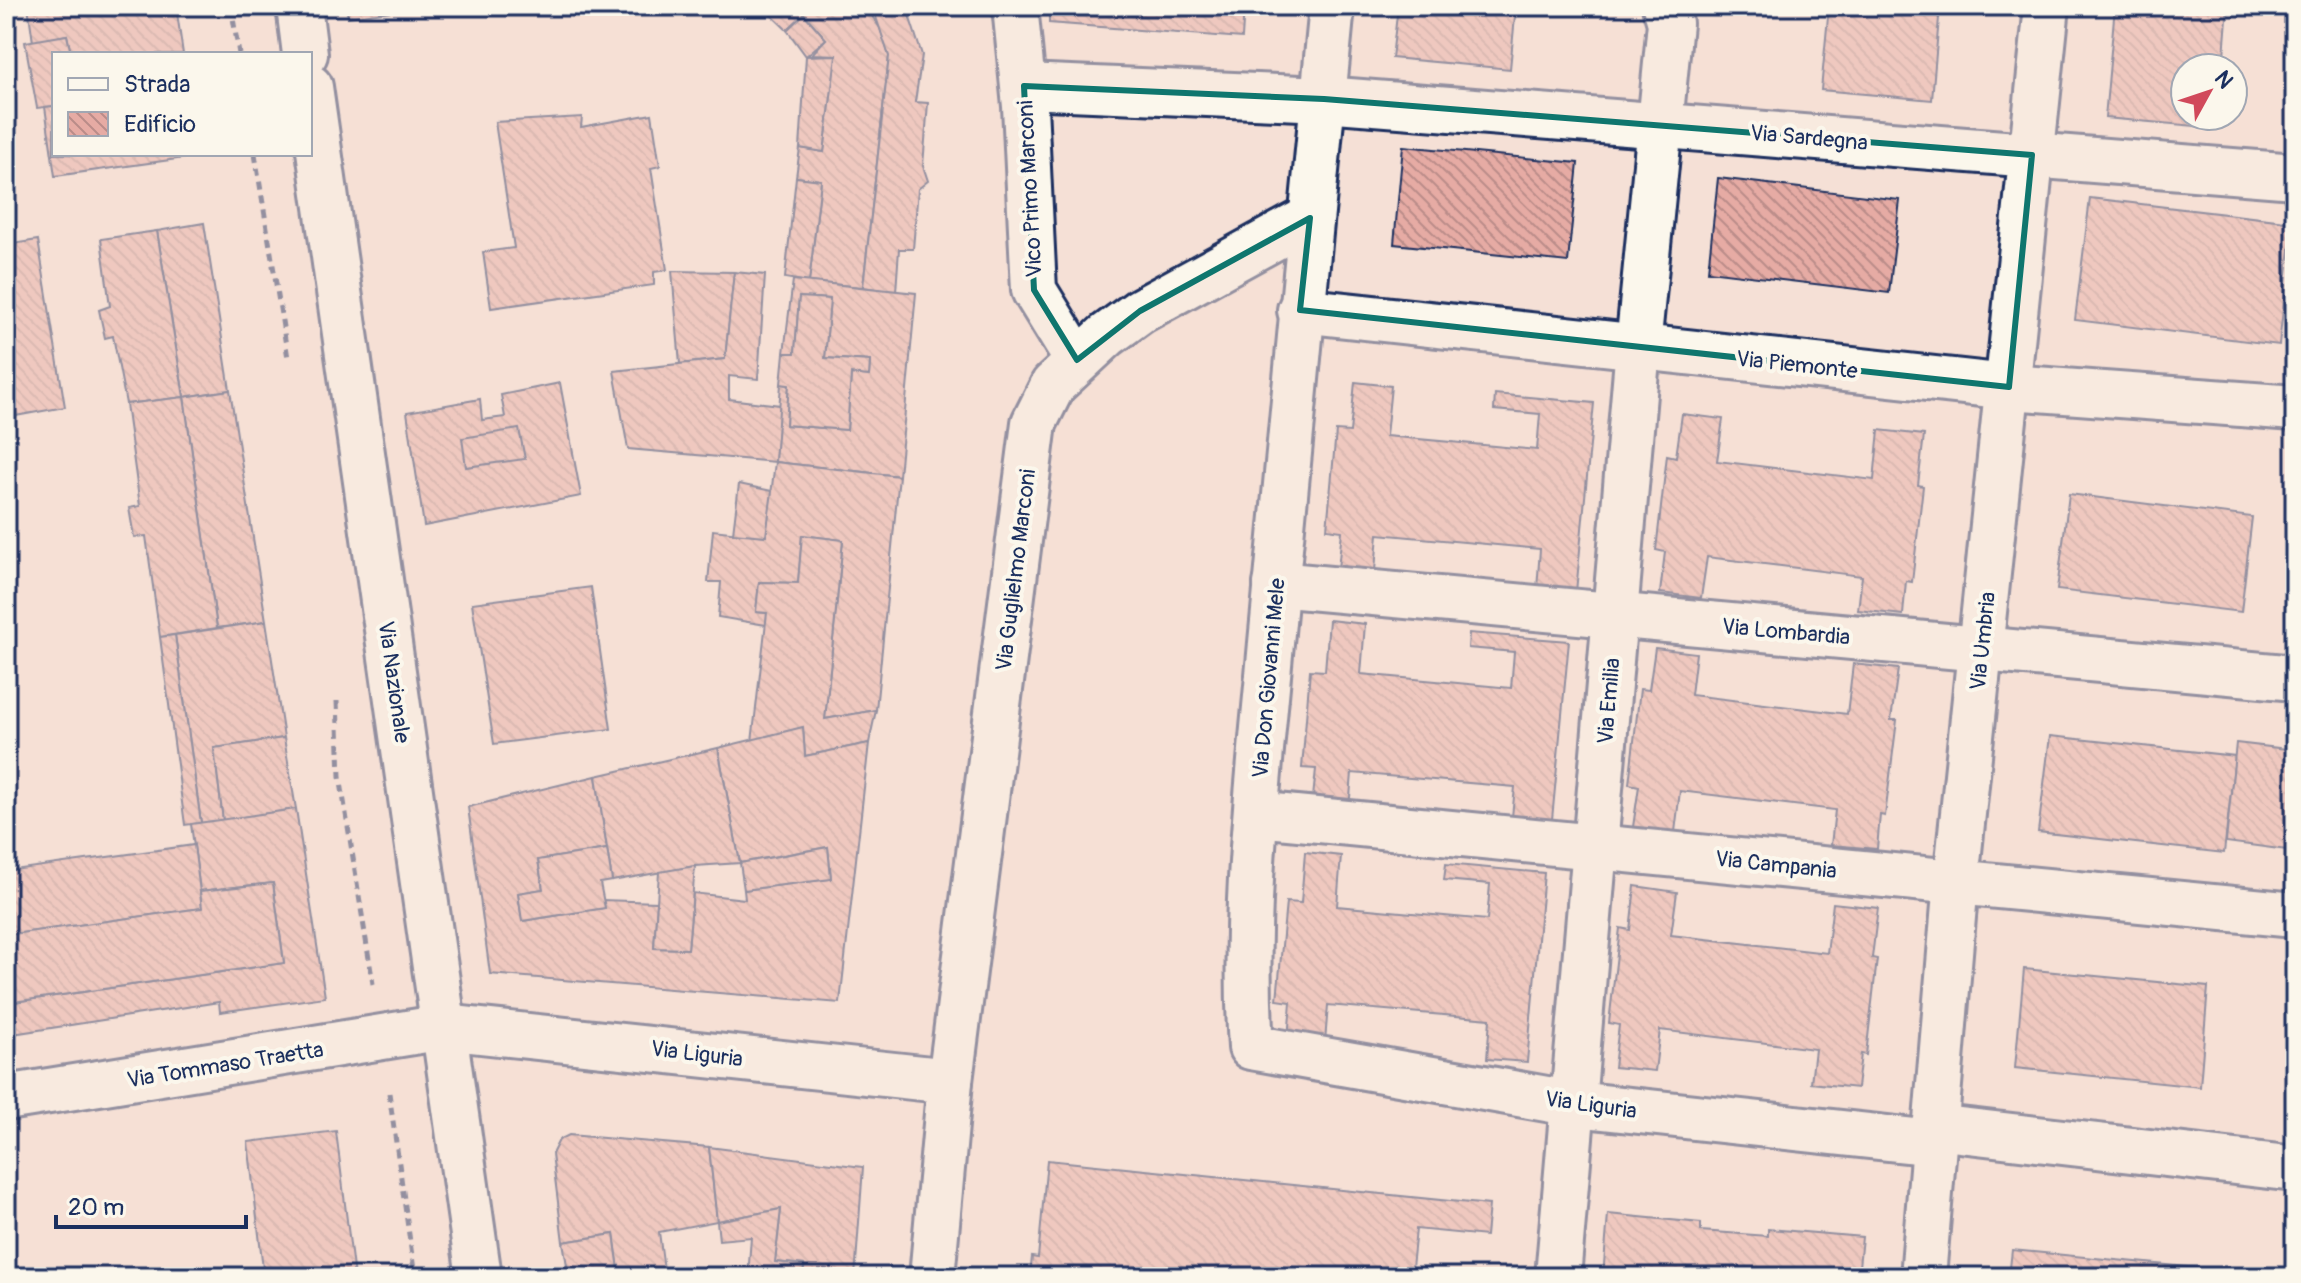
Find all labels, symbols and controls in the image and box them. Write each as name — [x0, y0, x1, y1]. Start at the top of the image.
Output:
legend — [52, 52, 312, 156]
north arrow — [2169, 52, 2249, 132]
text: N — [2208, 65, 2239, 95]
text: Strada — [124, 70, 190, 99]
street label: Vico Primo Marconi — [1011, 100, 1049, 278]
text: Edificio — [124, 110, 196, 139]
street label: Via Sardegna — [1749, 119, 1869, 157]
street label: Via Piemonte — [1735, 345, 1859, 385]
street label: Via Guglielmo Marconi — [990, 467, 1042, 673]
street label: Via Don Giovanni Mele — [1246, 577, 1292, 779]
street label: Via Umbria — [1964, 590, 2002, 692]
street label: Via Lombardia — [1721, 612, 1851, 652]
street label: Via Nazionale — [372, 619, 416, 745]
street label: Via Emilia — [1591, 657, 1627, 745]
street label: Via Campania — [1714, 845, 1838, 885]
street label: Via Liguria — [649, 1034, 745, 1074]
street label: Via Tommaso Traetta — [125, 1036, 325, 1094]
street label: Via Liguria — [1543, 1085, 1639, 1125]
scale bar — [56, 1179, 246, 1229]
text: 20 m — [68, 1193, 124, 1222]

